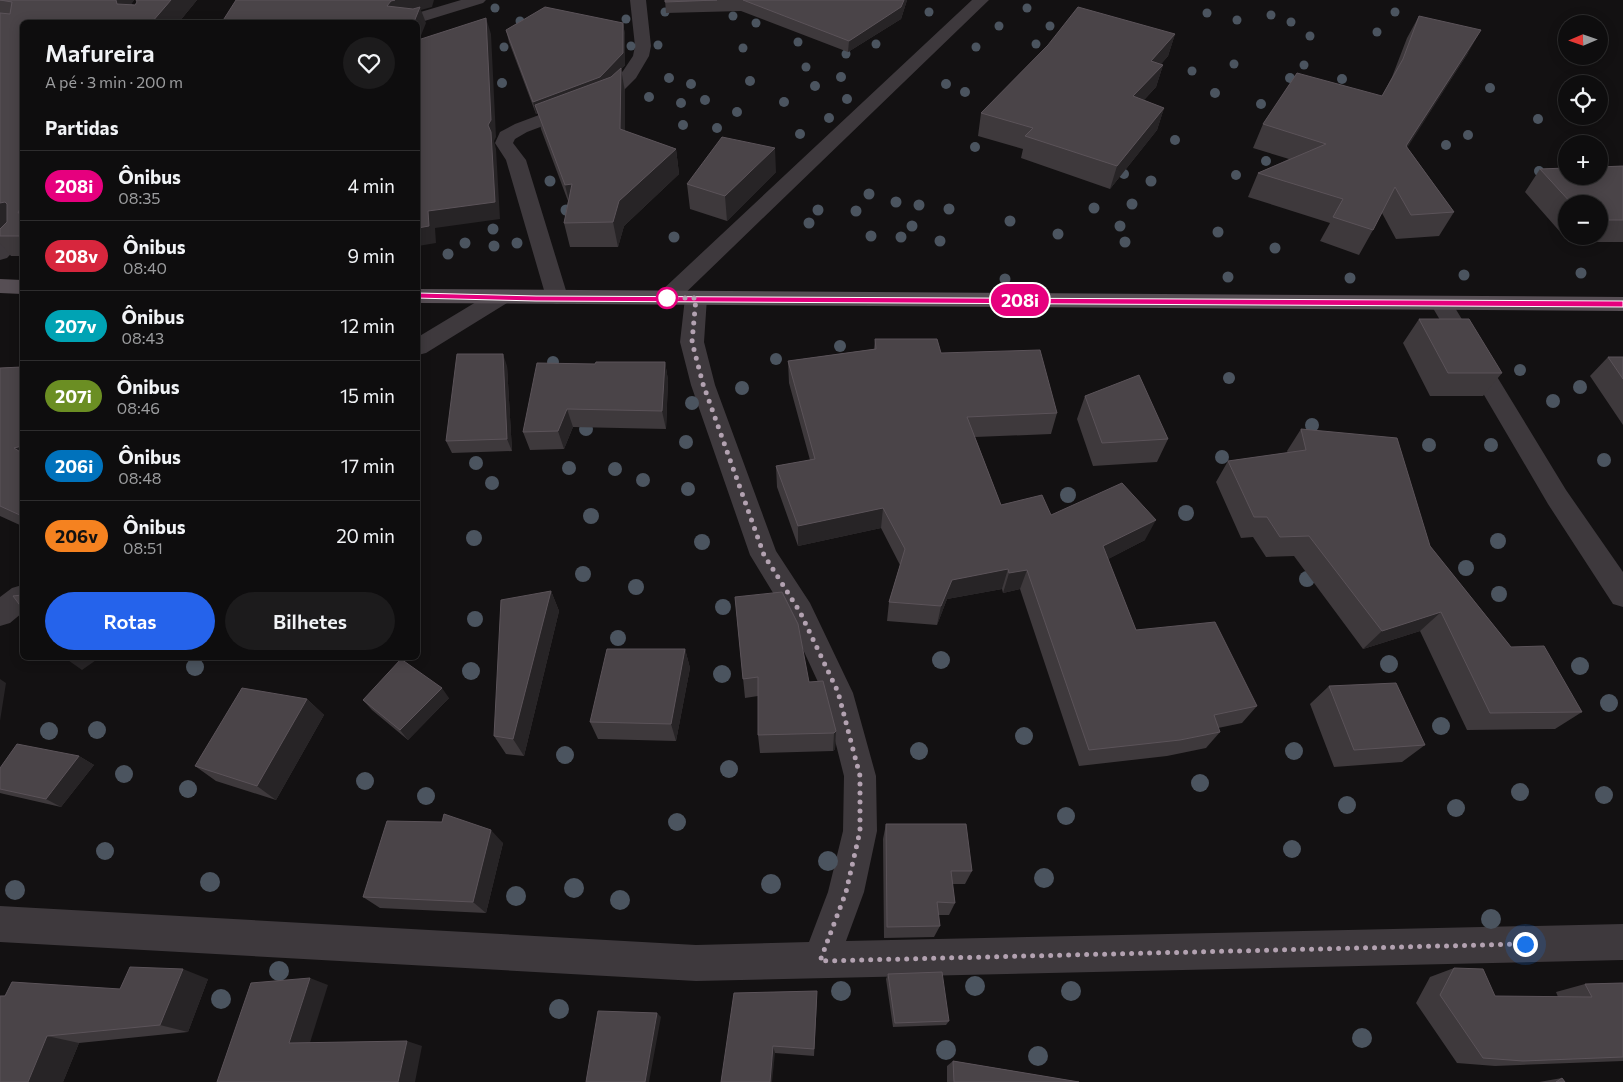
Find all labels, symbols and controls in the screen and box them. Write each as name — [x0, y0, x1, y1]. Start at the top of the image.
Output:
north arrow — [1558, 15, 1608, 65]
map controls — [1558, 15, 1608, 245]
button: heart — [343, 37, 395, 89]
text: Mafureira — [45, 38, 155, 67]
text: A pé · 3 min · 200 m — [45, 72, 183, 91]
button: locate — [1558, 75, 1608, 125]
text: Partidas — [45, 116, 118, 139]
button: + — [1558, 135, 1608, 185]
text: Ônibus — [118, 165, 181, 188]
text: 4 min — [348, 174, 395, 197]
text: 208i — [55, 175, 93, 197]
text: 08:35 — [118, 188, 161, 207]
button: − — [1558, 195, 1608, 245]
text: Ônibus — [123, 235, 186, 258]
text: 9 min — [347, 244, 395, 267]
text: 208v — [55, 245, 98, 267]
text: 08:40 — [123, 258, 167, 277]
line badge: 208i — [985, 284, 1055, 316]
unlabelled marker — [656, 287, 678, 309]
text: 208i — [1001, 289, 1039, 311]
text: Ônibus — [122, 305, 184, 328]
text: 12 min — [340, 314, 395, 337]
text: 207v — [55, 315, 97, 337]
text: 08:43 — [122, 328, 164, 347]
text: Ônibus — [117, 375, 180, 398]
text: 15 min — [340, 384, 395, 407]
text: 207i — [55, 385, 92, 407]
text: 08:46 — [117, 398, 160, 417]
text: Ônibus — [118, 445, 181, 468]
text: 17 min — [341, 454, 395, 477]
text: 206i — [55, 455, 93, 477]
text: 08:48 — [118, 468, 161, 487]
text: Ônibus — [123, 515, 186, 538]
text: 20 min — [336, 524, 395, 547]
text: 206v — [55, 525, 98, 547]
text: 08:51 — [123, 538, 163, 557]
button: Rotas — [45, 592, 215, 650]
button: Bilhetes — [225, 592, 395, 650]
your location — [1513, 932, 1538, 957]

